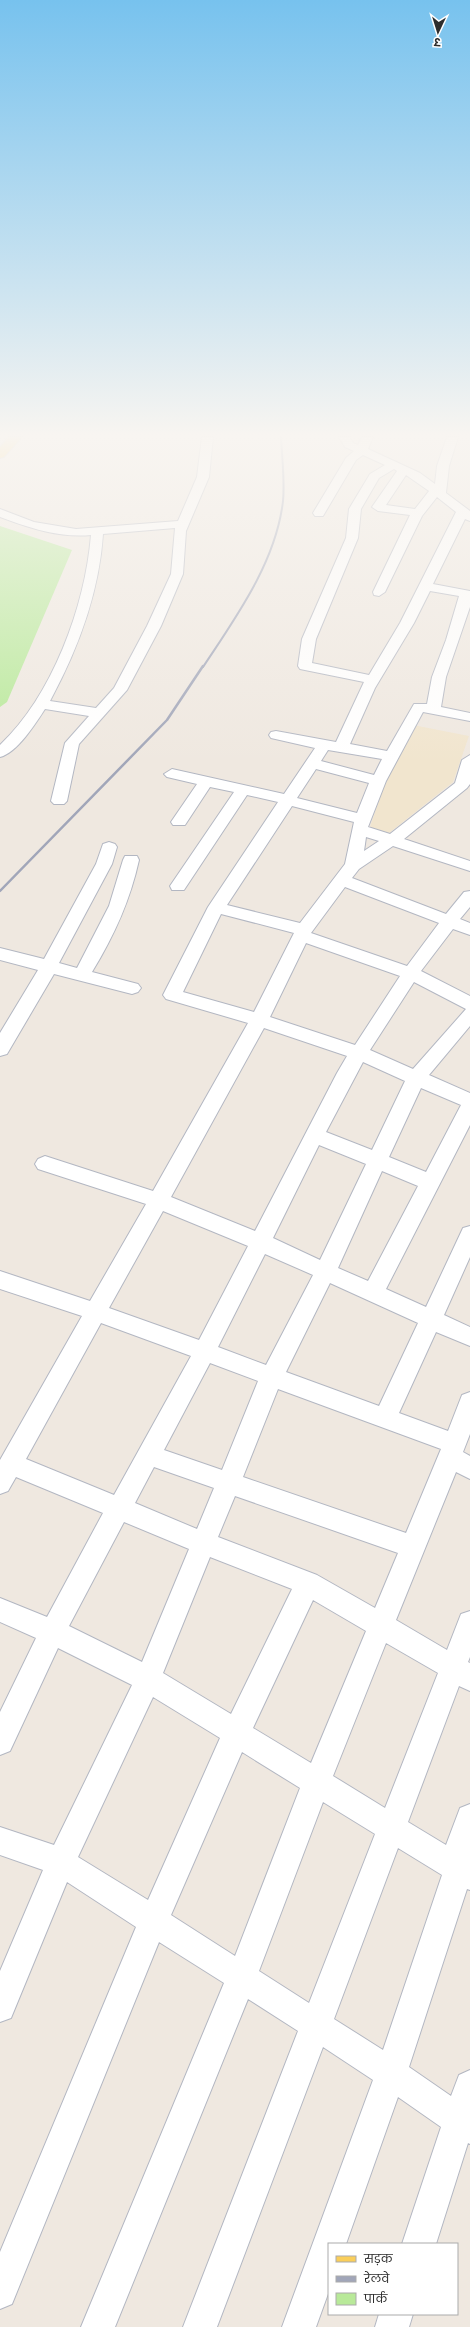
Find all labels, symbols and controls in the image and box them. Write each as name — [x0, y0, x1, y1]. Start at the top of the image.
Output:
north arrow — [418, 12, 458, 52]
text: उ — [433, 34, 442, 50]
legend — [328, 2243, 458, 2315]
text: सड़क — [363, 2250, 394, 2267]
text: रेलवे — [363, 2270, 390, 2287]
text: पार्क — [363, 2290, 388, 2307]

